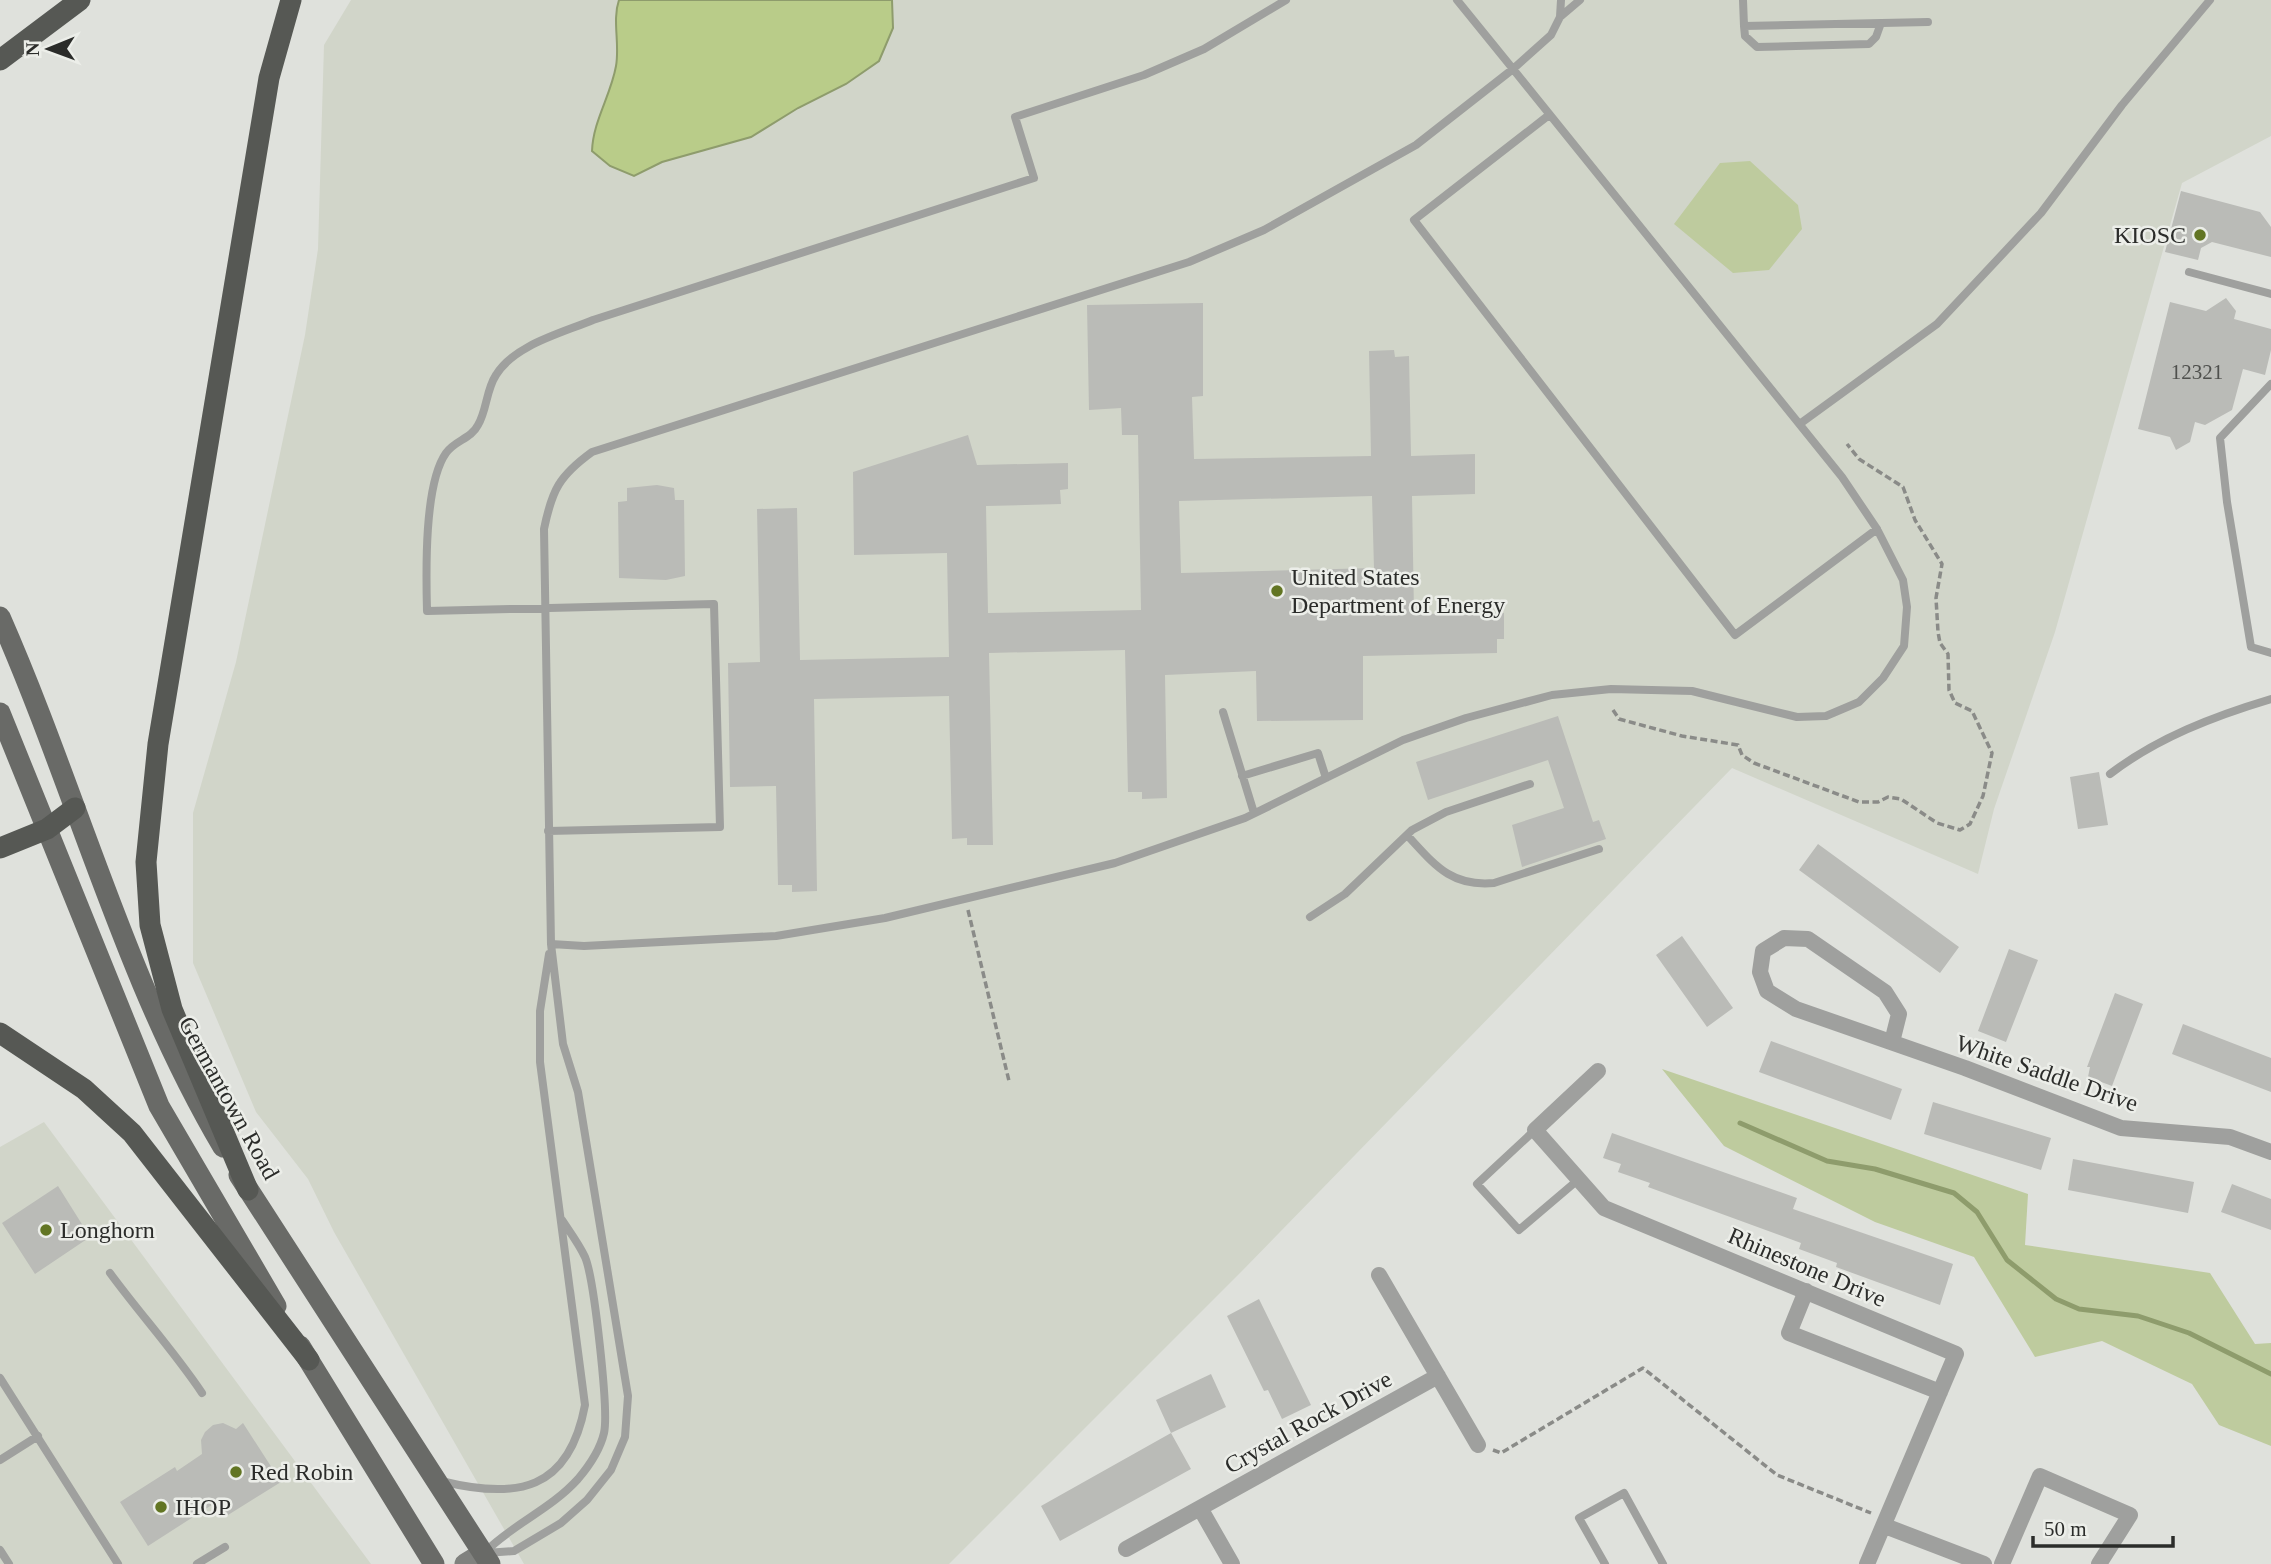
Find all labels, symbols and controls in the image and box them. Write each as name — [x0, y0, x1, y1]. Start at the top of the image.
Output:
north arrow — [14, 14, 84, 84]
text: N — [22, 42, 43, 56]
place label: KIOSC — [2114, 222, 2186, 248]
marker: KIOSC — [2192, 227, 2208, 243]
house number: 12321 — [2171, 360, 2223, 384]
place label: United States Department of Energy — [1291, 564, 1505, 618]
marker: United States Department of Energy — [1269, 583, 1285, 599]
street label: Germantown Road — [174, 1012, 284, 1184]
street label: White Saddle Drive — [1953, 1030, 2141, 1116]
place label: Longhorn — [60, 1217, 155, 1243]
marker: Longhorn — [38, 1222, 54, 1238]
street label: Rhinestone Drive — [1724, 1222, 1890, 1312]
street label: Crystal Rock Drive — [1220, 1365, 1396, 1479]
place label: Red Robin — [250, 1459, 353, 1485]
marker: Red Robin — [228, 1464, 244, 1480]
place label: IHOP — [175, 1494, 231, 1520]
marker: IHOP — [153, 1499, 169, 1515]
scale bar — [2033, 1504, 2173, 1548]
text: 50 m — [2044, 1517, 2087, 1541]

